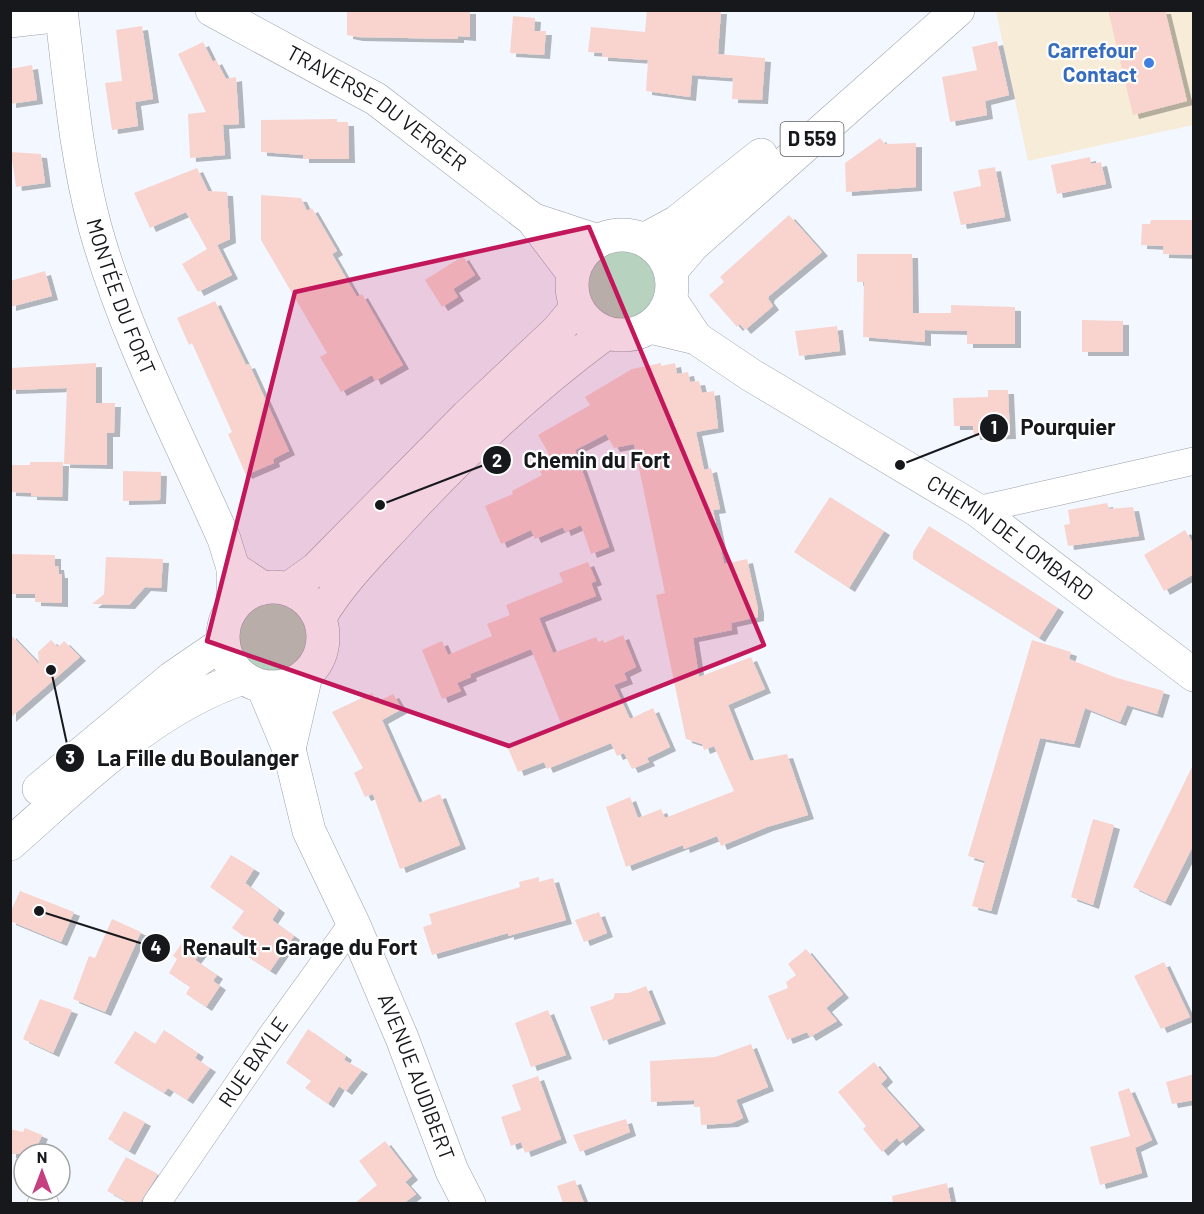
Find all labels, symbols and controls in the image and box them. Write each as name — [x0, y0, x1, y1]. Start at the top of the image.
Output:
place label: Carrefour Contact — [1048, 37, 1137, 86]
street label: TRAVERSE DU VERGER — [283, 39, 472, 175]
marker: Carrefour Contact — [1142, 56, 1156, 70]
road number: D 559 — [780, 122, 844, 156]
street label: MONTÉE DU FORT — [82, 216, 162, 378]
callout: Pourquier — [979, 408, 1128, 448]
text: Pourquier — [1020, 413, 1116, 439]
text: 1 — [991, 416, 997, 438]
callout: Chemin du Fort — [482, 440, 683, 480]
text: Chemin du Fort — [524, 446, 670, 472]
text: 2 — [492, 449, 502, 471]
street label: CHEMIN DE LOMBARD — [923, 469, 1099, 605]
callout: La Fille du Boulanger — [55, 738, 311, 778]
text: La Fille du Boulanger — [97, 744, 300, 770]
text: 3 — [65, 746, 75, 768]
callout: Renault - Garage du Fort — [141, 928, 430, 968]
text: Renault - Garage du Fort — [182, 933, 418, 959]
text: 4 — [151, 936, 162, 958]
street label: AVENUE AUDIBERT — [373, 989, 461, 1163]
street label: RUE BAYLE — [212, 1011, 292, 1111]
north arrow — [12, 1142, 72, 1202]
text: N — [37, 1147, 47, 1166]

